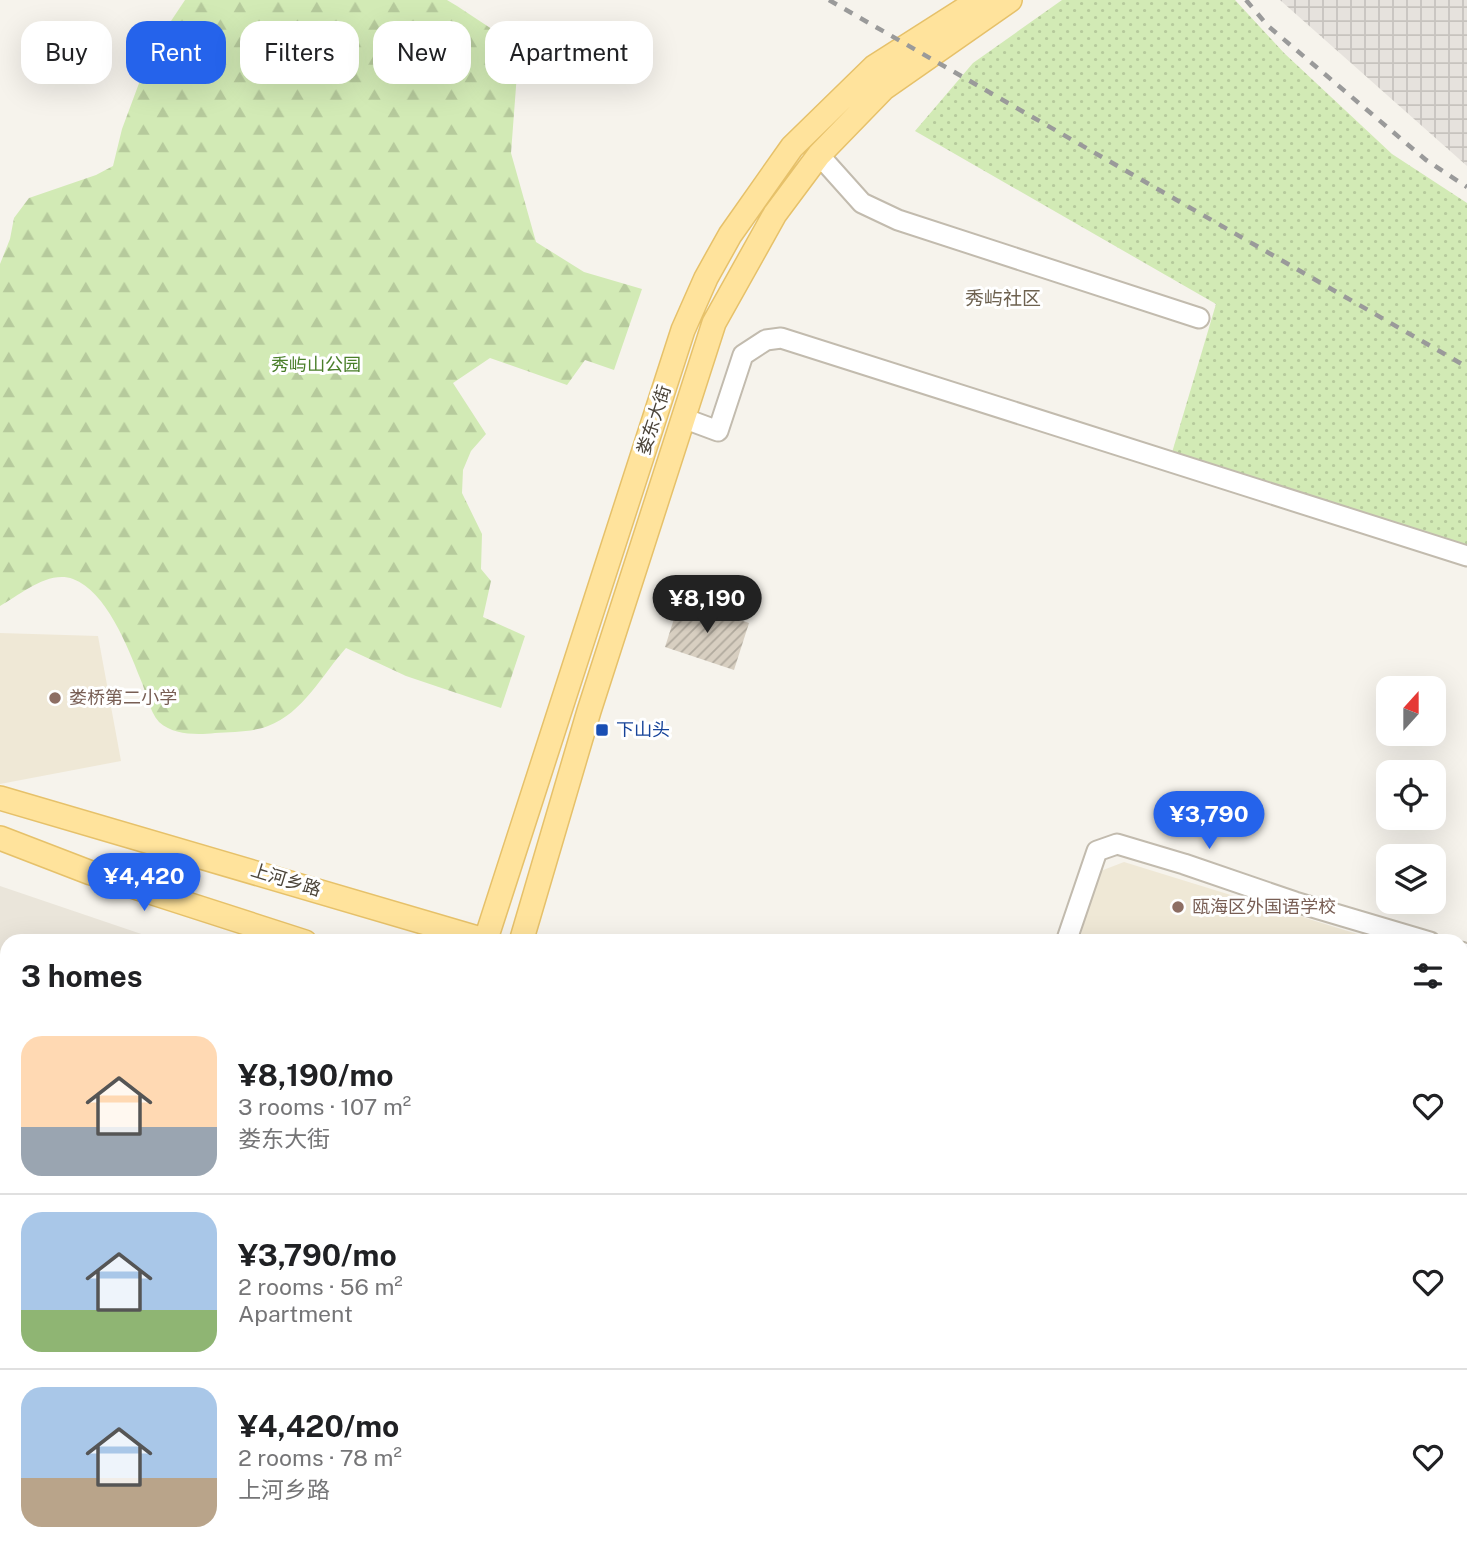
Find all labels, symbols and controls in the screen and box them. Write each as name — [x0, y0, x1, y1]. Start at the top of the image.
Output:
chip: Buy — [21, 21, 112, 84]
chip: Rent — [126, 21, 226, 84]
chip: Filters — [240, 21, 359, 84]
chip: New — [373, 21, 471, 84]
chip: Apartment — [485, 21, 653, 84]
district label: 秀屿社区 — [965, 287, 1041, 309]
park label: 秀屿山公园 — [271, 354, 361, 375]
street label: 娄东大街 — [632, 382, 675, 457]
pin: ¥8,190 — [650, 576, 764, 635]
text: ¥8,190 — [669, 584, 745, 611]
north arrow — [1376, 676, 1446, 746]
map controls — [1376, 676, 1446, 914]
place label: 娄桥第二小学 — [69, 687, 177, 708]
marker: 娄桥第二小学 — [47, 690, 63, 706]
place label: 下山头 — [616, 719, 670, 740]
marker: 下山头 — [594, 722, 610, 738]
button: locate — [1376, 760, 1446, 830]
pin: ¥3,790 — [1152, 792, 1266, 851]
text: ¥3,790 — [1169, 800, 1249, 827]
button: layers — [1376, 844, 1446, 914]
pin: ¥4,420 — [87, 853, 201, 913]
street label: 上河乡路 — [249, 859, 324, 900]
text: ¥4,420 — [103, 862, 185, 889]
place label: 瓯海区外国语学校 — [1192, 896, 1336, 917]
marker: 瓯海区外国语学校 — [1170, 899, 1186, 915]
icon: filters — [1409, 957, 1447, 995]
text: 3 homes — [21, 958, 143, 994]
text: ¥8,190/mo — [238, 1057, 394, 1093]
icon: home — [77, 1064, 161, 1148]
icon: heart — [1409, 1087, 1447, 1125]
text: 3 rooms · 107 m² — [238, 1093, 411, 1120]
text: 娄东大街 — [238, 1125, 330, 1152]
text: ¥3,790/mo — [238, 1237, 397, 1273]
icon: home — [77, 1240, 161, 1324]
icon: heart — [1409, 1263, 1447, 1301]
text: 2 rooms · 56 m² — [238, 1273, 403, 1300]
text: Apartment — [238, 1300, 353, 1327]
text: ¥4,420/mo — [238, 1408, 399, 1444]
icon: home — [77, 1415, 161, 1499]
icon: heart — [1409, 1438, 1447, 1476]
text: 2 rooms · 78 m² — [238, 1444, 402, 1471]
text: 上河乡路 — [238, 1476, 330, 1503]

